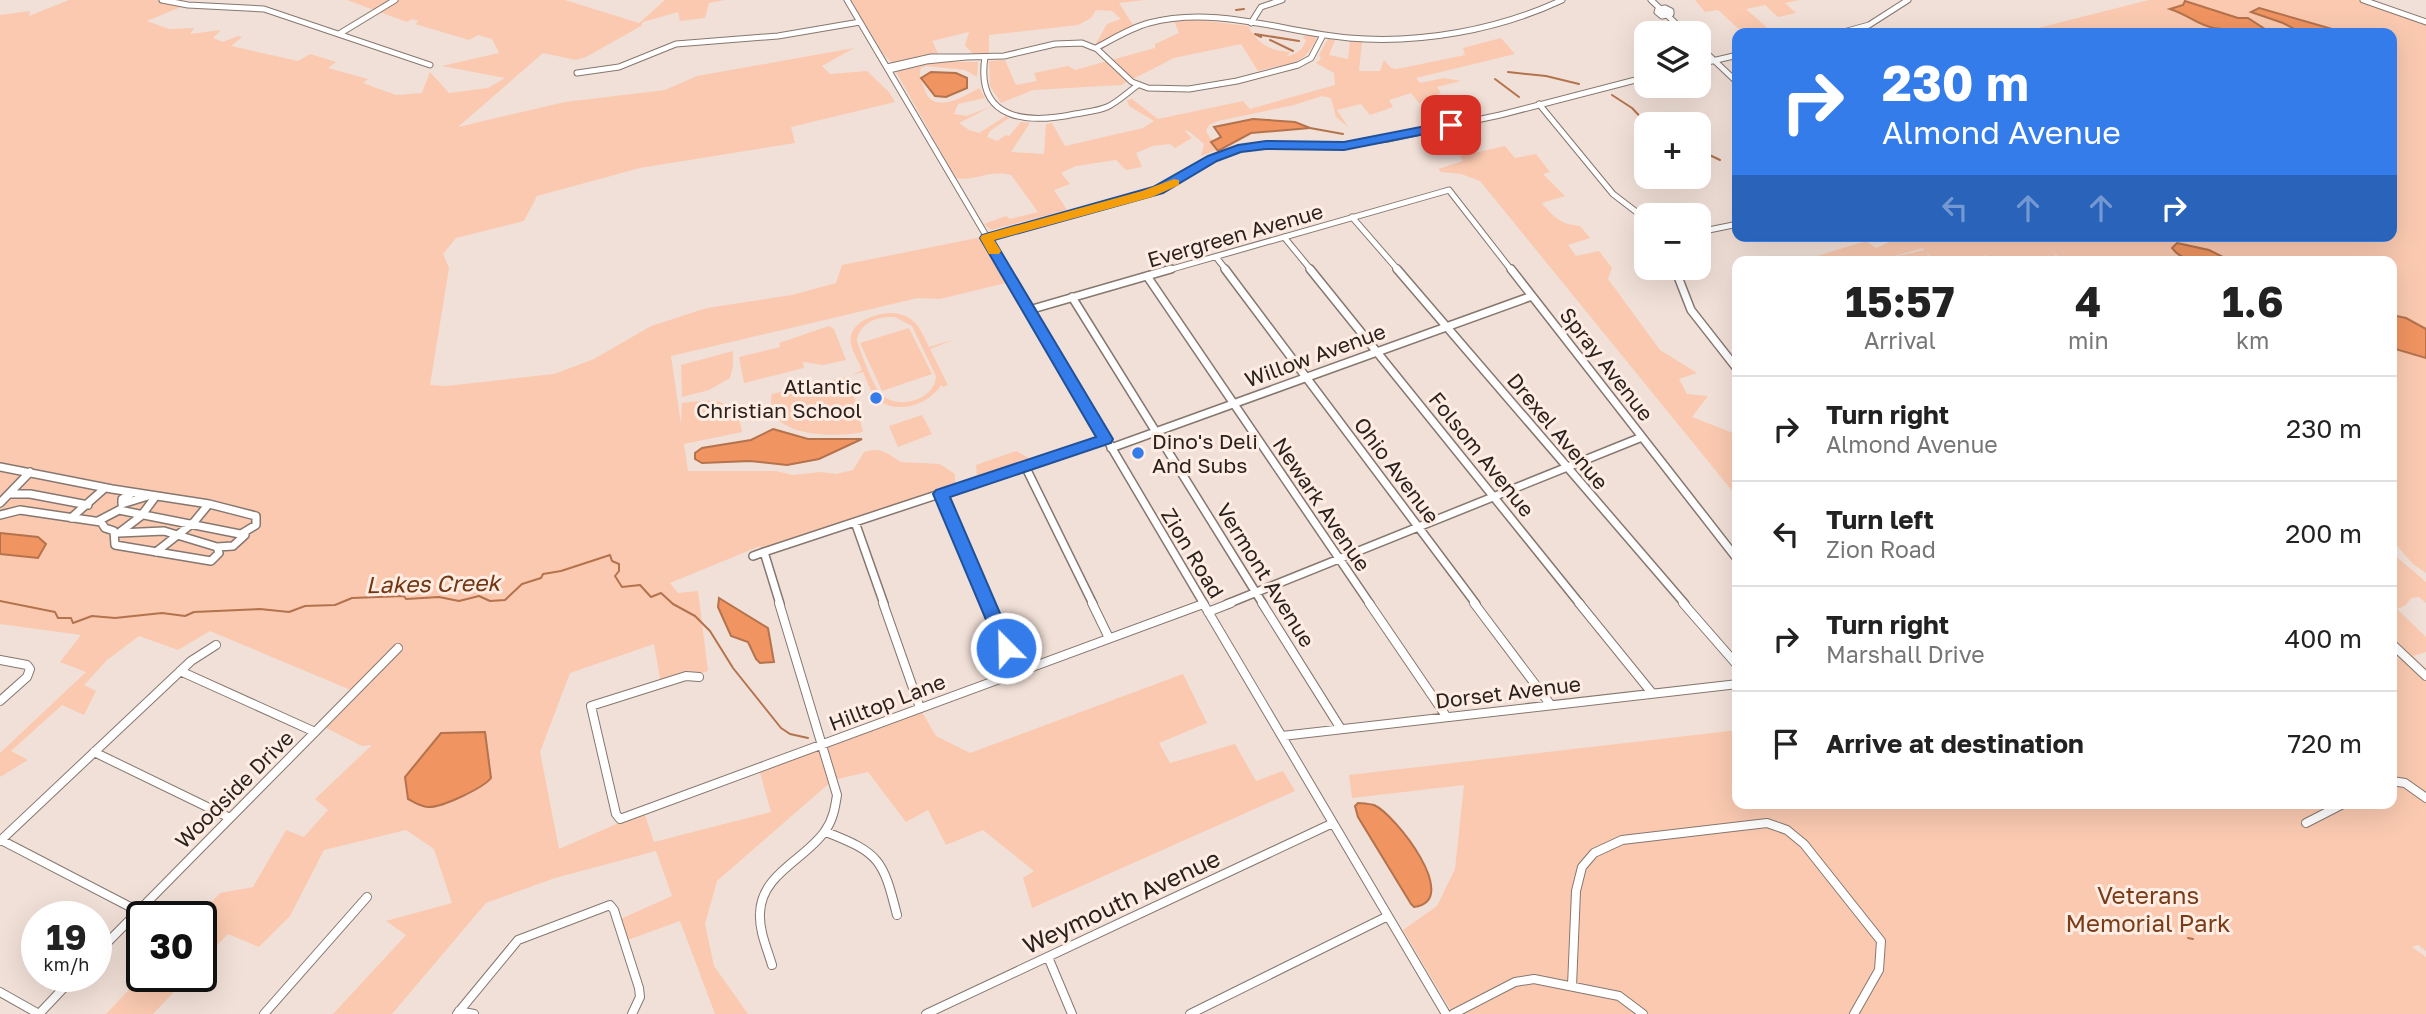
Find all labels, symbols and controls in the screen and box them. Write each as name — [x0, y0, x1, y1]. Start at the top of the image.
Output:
map controls — [1634, 21, 1711, 280]
button: layers — [1634, 21, 1711, 98]
text: 230 m — [1882, 53, 2029, 112]
icon: right — [1767, 56, 1858, 147]
pin — [1421, 95, 1481, 155]
icon: arrive — [1432, 106, 1470, 144]
button: + — [1634, 112, 1711, 189]
text: Almond Avenue — [1882, 113, 2121, 151]
icon: left — [1936, 189, 1974, 227]
icon: ahead — [2009, 189, 2047, 227]
icon: ahead — [2082, 189, 2120, 227]
icon: right — [2155, 189, 2193, 227]
street label: Evergreen Avenue — [1144, 197, 1326, 273]
button: − — [1634, 203, 1711, 280]
text: 15:57 — [1845, 276, 1955, 326]
text: 4 — [2075, 276, 2101, 326]
text: 1.6 — [2222, 276, 2284, 326]
street label: Spray Avenue — [1555, 302, 1659, 426]
street label: Willow Avenue — [1241, 318, 1389, 392]
text: Arrival — [1864, 326, 1936, 354]
text: min — [2068, 326, 2109, 354]
text: km — [2236, 326, 2269, 354]
street label: Drexel Avenue — [1502, 368, 1614, 494]
place label: Atlantic Christian School — [696, 373, 862, 423]
street label: Folsom Avenue — [1424, 386, 1540, 522]
marker: Atlantic Christian School — [868, 390, 884, 406]
text: Turn right — [1826, 399, 1949, 430]
icon: right — [1767, 410, 1805, 448]
street label: Ohio Avenue — [1349, 412, 1445, 528]
text: 230 m — [2286, 413, 2362, 444]
place label: Dino's Deli And Subs — [1152, 428, 1258, 478]
text: Almond Avenue — [1826, 430, 1998, 458]
street label: Newark Avenue — [1268, 432, 1376, 576]
marker: Dino's Deli And Subs — [1130, 445, 1146, 461]
street label: Vermont Avenue — [1211, 498, 1321, 652]
street label: Zion Road — [1156, 503, 1230, 603]
text: Turn left — [1826, 504, 1934, 535]
icon: left — [1767, 515, 1805, 553]
text: 200 m — [2285, 518, 2362, 549]
text: Zion Road — [1826, 535, 1936, 563]
water label: Lakes Creek — [366, 568, 502, 598]
text: Turn right — [1826, 609, 1949, 640]
position arrow — [969, 611, 1043, 685]
icon: right — [1767, 620, 1805, 658]
text: 400 m — [2284, 623, 2362, 654]
text: Marshall Drive — [1826, 640, 1985, 668]
street label: Hilltop Lane — [825, 668, 949, 736]
street label: Dorset Avenue — [1434, 670, 1582, 714]
street label: Woodside Drive — [169, 724, 299, 854]
icon: arrive — [1767, 725, 1805, 763]
text: Arrive at destination — [1826, 728, 2084, 759]
text: 720 m — [2288, 728, 2362, 759]
street label: Weymouth Avenue — [1018, 843, 1224, 959]
park label: Veterans Memorial Park — [2065, 880, 2231, 937]
speed limit sign: 30 — [126, 901, 217, 992]
text: 19 — [46, 916, 87, 958]
text: km/h — [44, 953, 89, 975]

